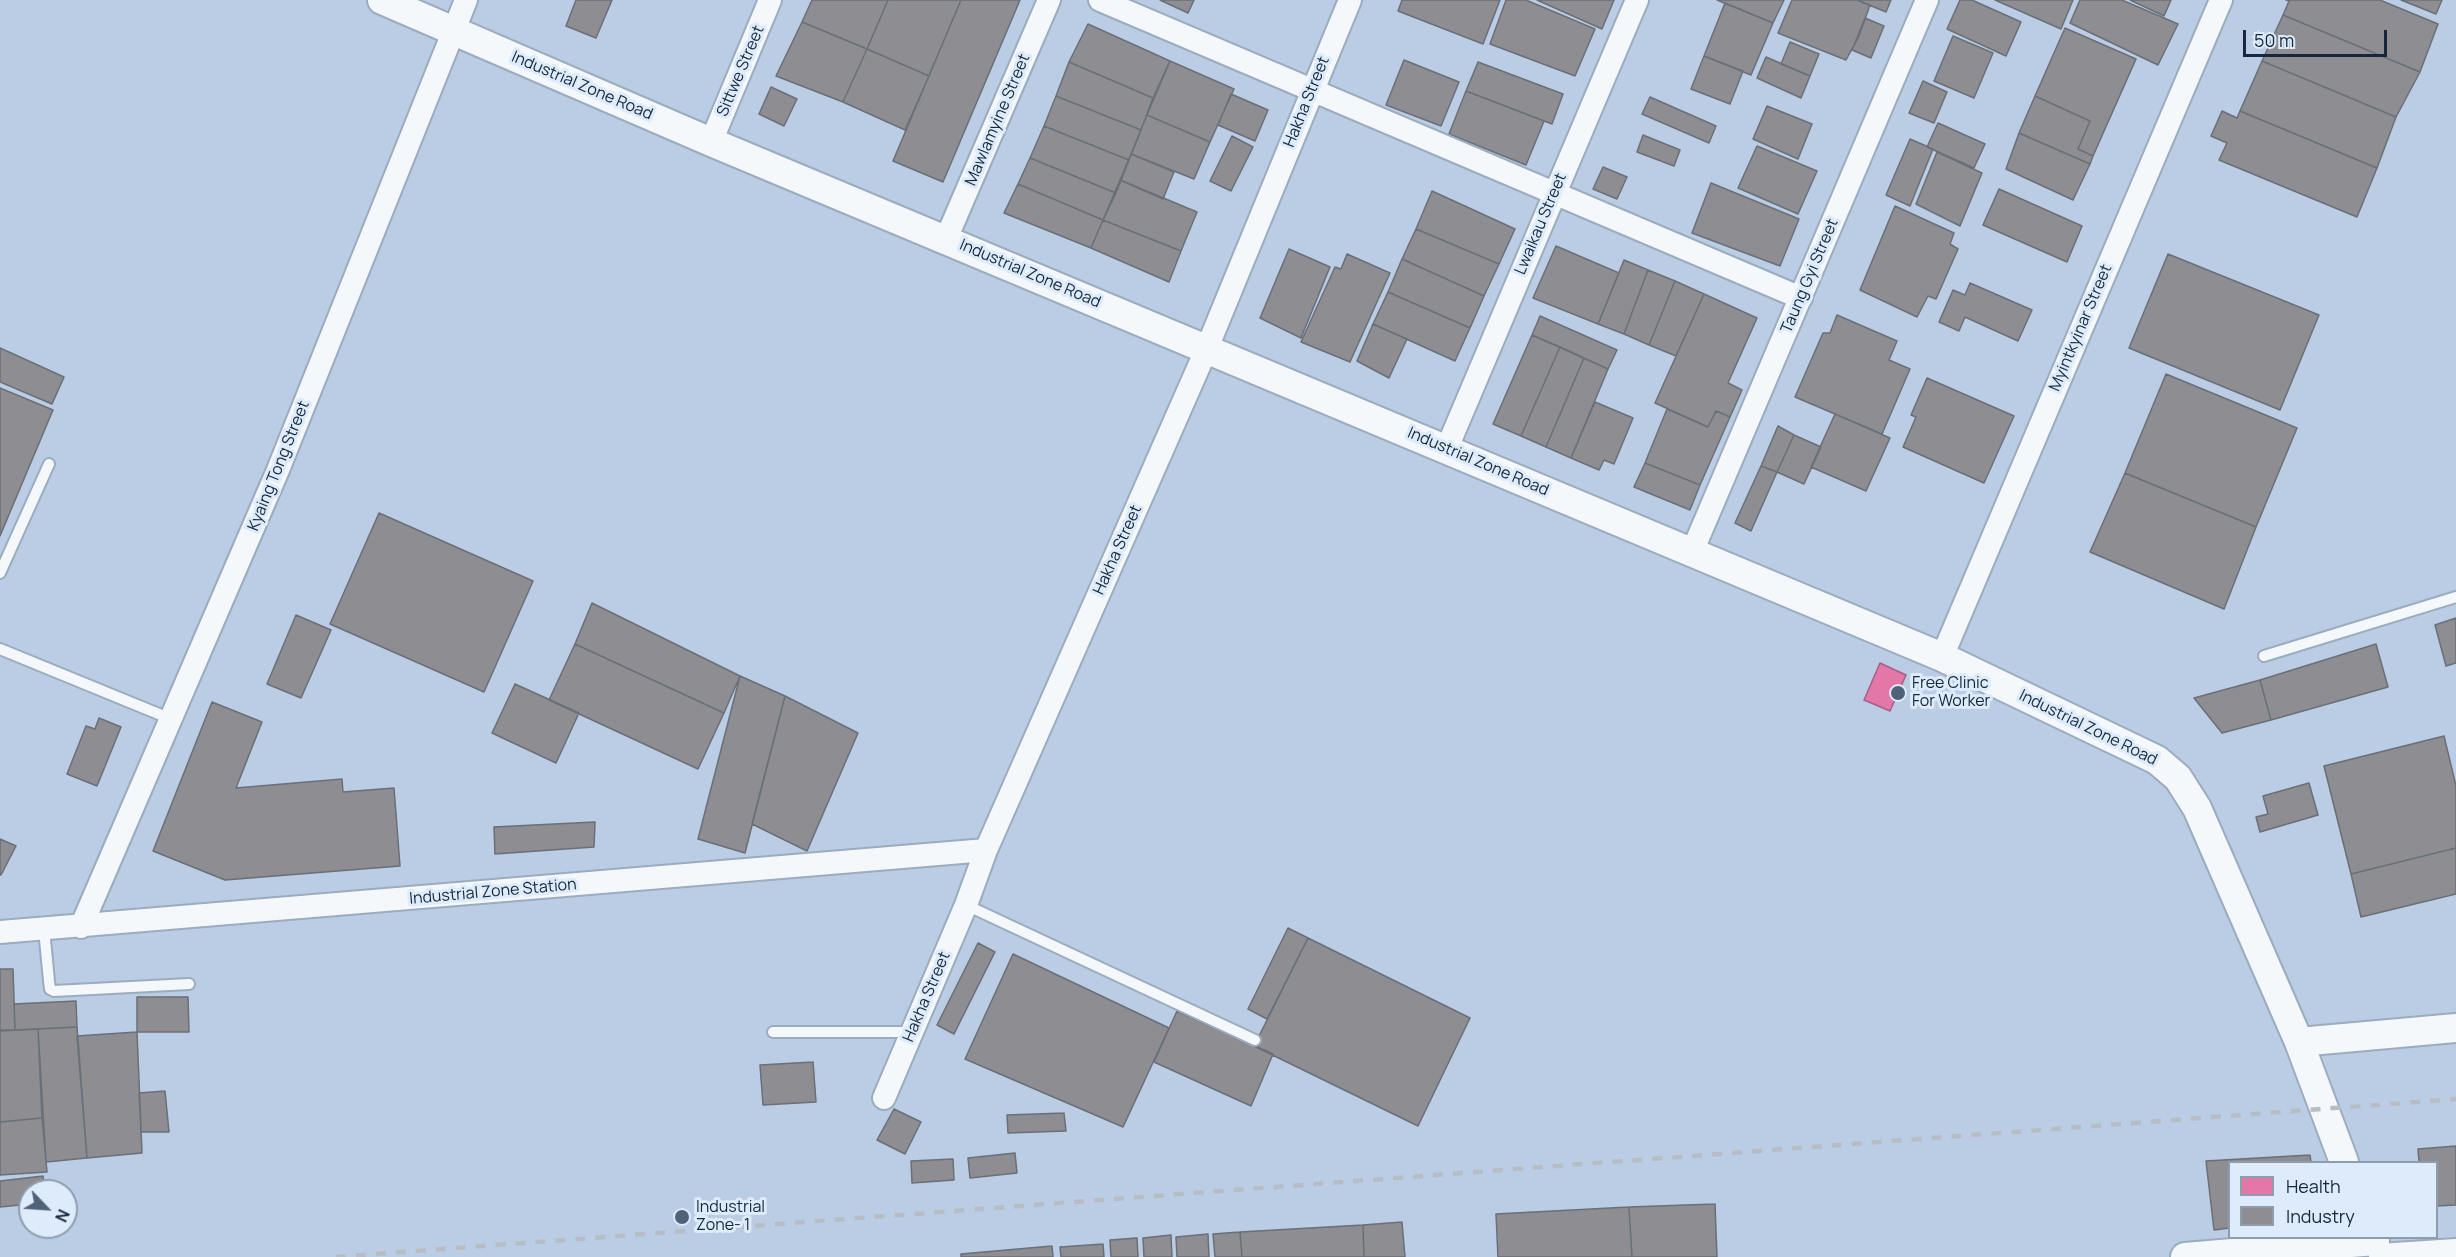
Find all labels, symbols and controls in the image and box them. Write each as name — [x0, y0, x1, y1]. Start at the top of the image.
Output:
scale bar — [2246, 18, 2390, 56]
street label: Sittwe Street — [713, 23, 769, 119]
text: 50 m — [2254, 28, 2294, 52]
street label: Industrial Zone Road — [509, 48, 655, 124]
street label: Mawlamyine Street — [962, 51, 1034, 189]
street label: Hakha Street — [1280, 54, 1334, 150]
street label: Lwaikau Street — [1511, 170, 1571, 278]
street label: Taung Gyi Street — [1777, 216, 1843, 336]
street label: Industrial Zone Road — [957, 236, 1103, 312]
street label: Myintkyinar Street — [2046, 262, 2116, 394]
street label: Kyaing Tong Street — [244, 398, 314, 534]
street label: Industrial Zone Road — [1405, 424, 1551, 500]
street label: Hakha Street — [1090, 502, 1146, 598]
place label: Free Clinic For Worker — [1912, 674, 1990, 712]
marker: Free Clinic For Worker — [1889, 684, 1907, 702]
street label: Industrial Zone Road — [2016, 686, 2160, 770]
street label: Industrial Zone Station — [409, 875, 577, 909]
street label: Hakha Street — [899, 949, 955, 1045]
legend — [2228, 1161, 2438, 1239]
text: Health — [2286, 1174, 2341, 1198]
north arrow — [18, 1179, 78, 1239]
place label: Industrial Zone- 1 — [696, 1198, 765, 1236]
text: Industry — [2286, 1204, 2355, 1228]
text: N — [50, 1206, 75, 1226]
marker: Industrial Zone- 1 — [673, 1208, 691, 1226]

